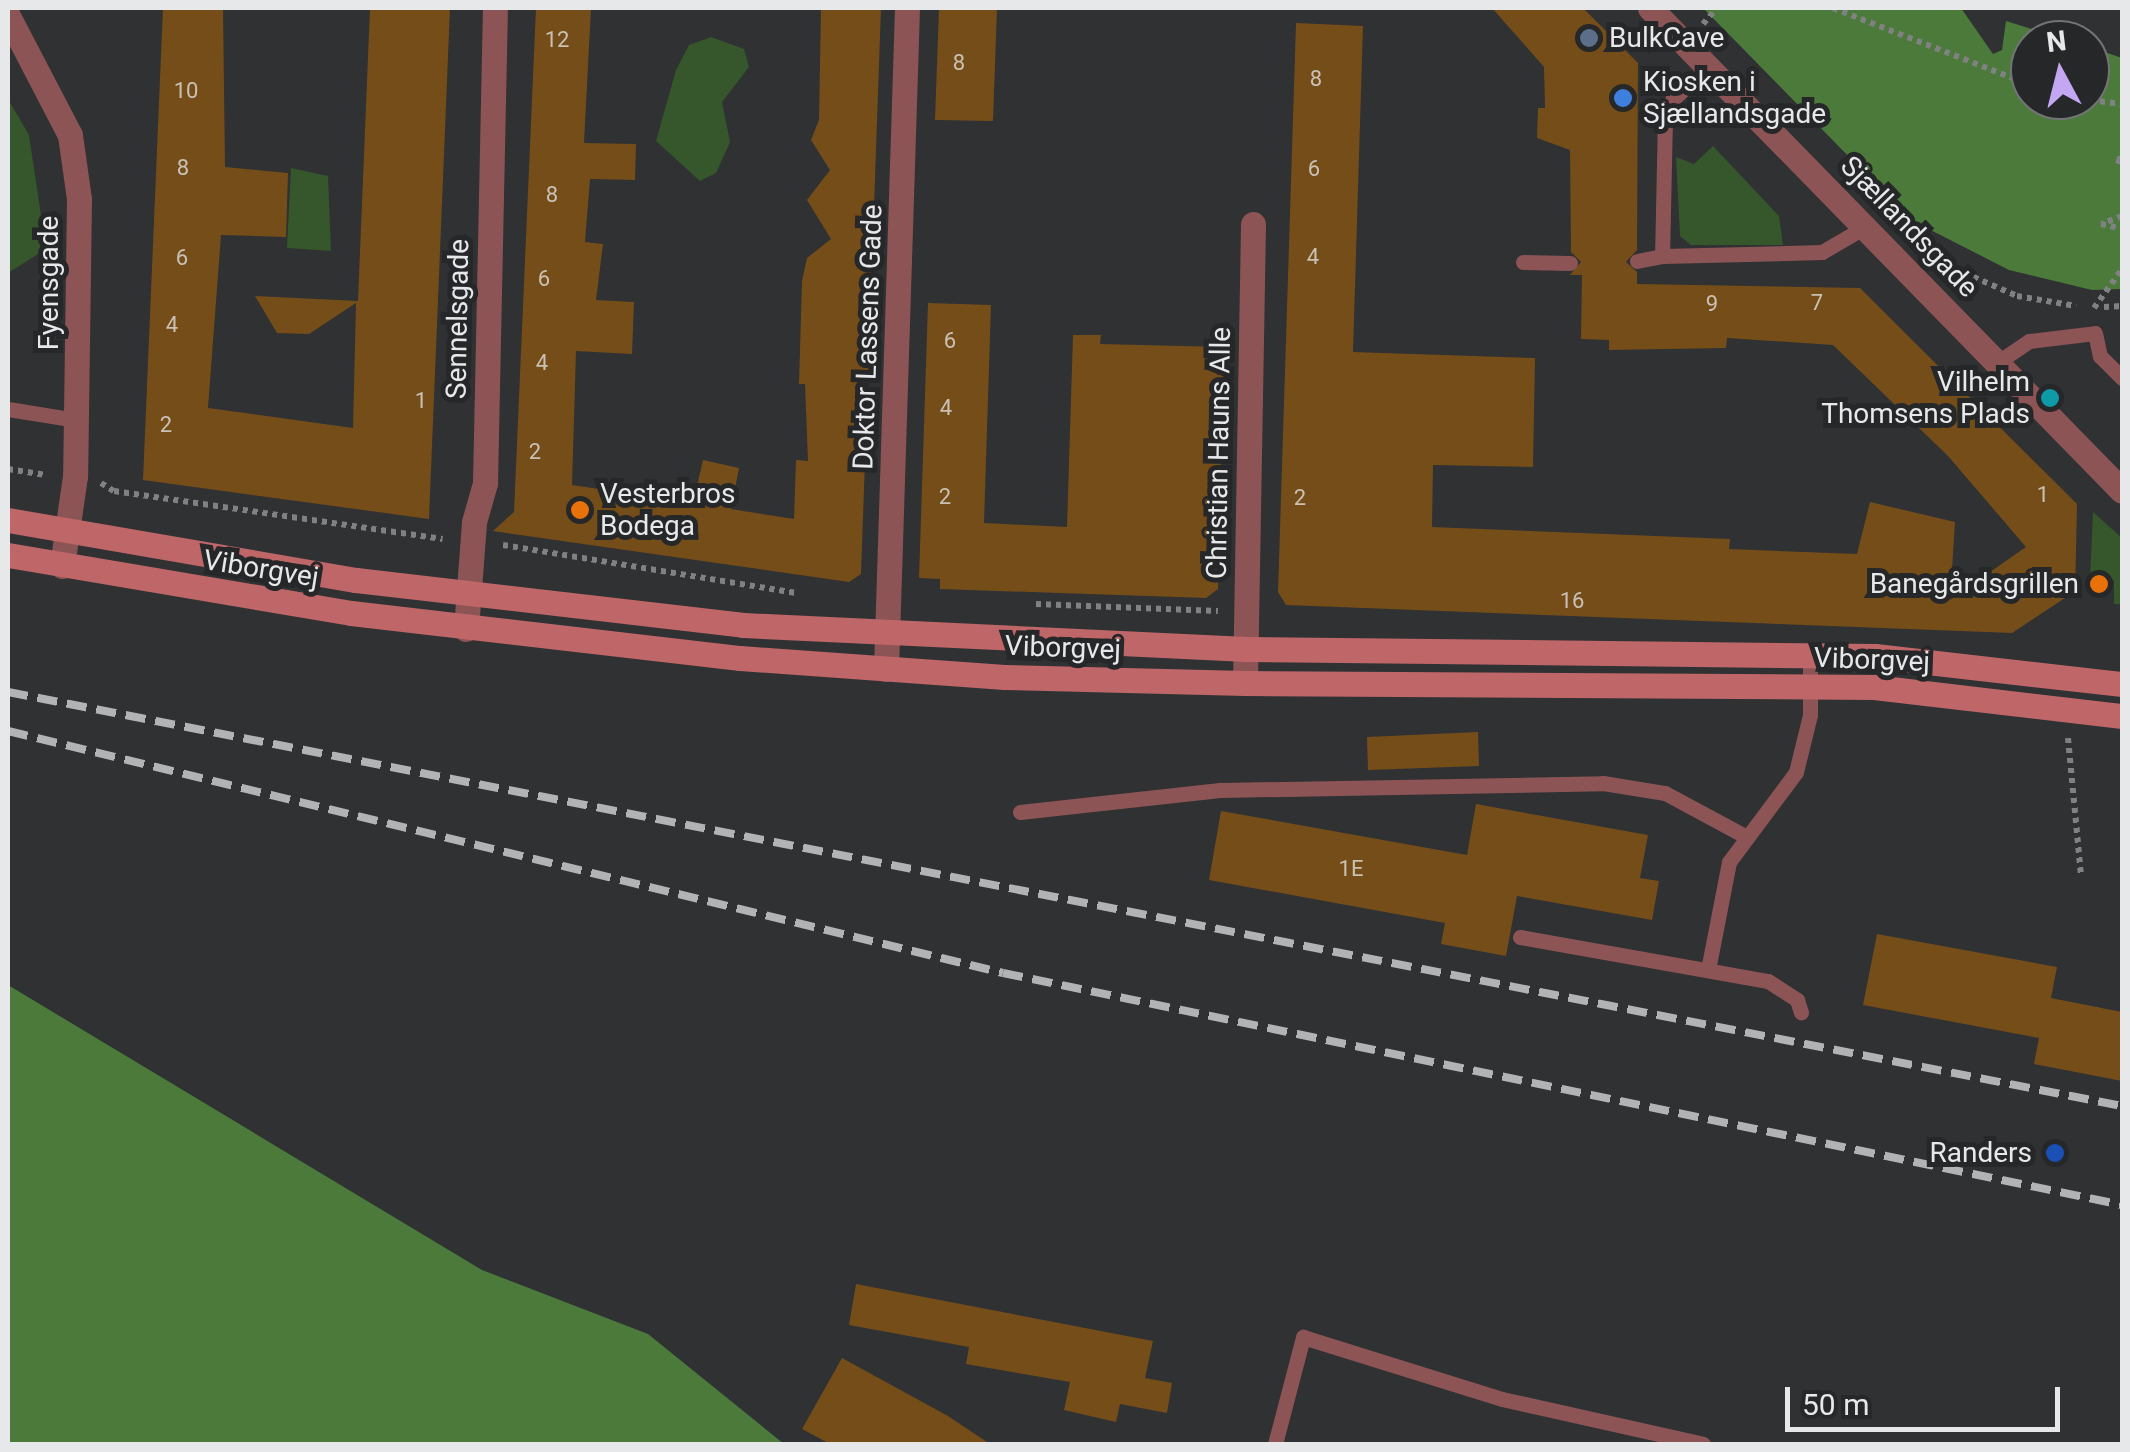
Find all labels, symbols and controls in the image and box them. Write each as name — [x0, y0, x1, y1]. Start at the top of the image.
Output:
north arrow — [2010, 20, 2110, 120]
place label: BulkCave — [1609, 21, 1724, 55]
text: N — [2045, 24, 2068, 59]
house number: 12 — [545, 27, 569, 53]
marker: BulkCave — [1578, 27, 1600, 49]
house number: 8 — [953, 50, 965, 76]
place label: Kiosken i Sjællandsgade — [1643, 65, 1826, 131]
house number: 8 — [1310, 66, 1322, 92]
house number: 10 — [174, 78, 198, 104]
marker: Kiosken i Sjællandsgade — [1612, 87, 1634, 109]
street label: Sjællandsgade — [1833, 149, 1985, 305]
house number: 8 — [177, 155, 189, 181]
house number: 6 — [1308, 156, 1320, 182]
house number: 8 — [546, 182, 558, 208]
street label: Doktor Lassens Gade — [847, 204, 889, 470]
street label: Fyensgade — [32, 216, 66, 350]
street label: Sennelsgade — [440, 239, 476, 399]
house number: 4 — [1307, 244, 1319, 270]
house number: 6 — [176, 245, 188, 271]
house number: 6 — [538, 266, 550, 292]
house number: 7 — [1811, 290, 1823, 316]
house number: 9 — [1706, 291, 1718, 317]
house number: 4 — [166, 312, 178, 338]
street label: Christian Hauns Alle — [1200, 327, 1238, 579]
house number: 6 — [944, 328, 956, 354]
house number: 4 — [536, 350, 548, 376]
place label: Vilhelm Thomsens Plads — [1821, 365, 2030, 431]
marker: Vilhelm Thomsens Plads — [2039, 387, 2061, 409]
house number: 1 — [415, 388, 427, 414]
house number: 4 — [940, 395, 952, 421]
house number: 2 — [160, 412, 172, 438]
house number: 2 — [529, 439, 541, 465]
place label: Vesterbros Bodega — [600, 477, 735, 543]
house number: 1 — [2037, 482, 2049, 508]
house number: 2 — [939, 484, 951, 510]
house number: 2 — [1294, 485, 1306, 511]
marker: Vesterbros Bodega — [569, 499, 591, 521]
street label: Viborgvej — [201, 543, 321, 595]
place label: Banegårdsgrillen — [1870, 567, 2079, 601]
marker: Banegårdsgrillen — [2088, 573, 2110, 595]
house number: 16 — [1560, 588, 1584, 614]
street label: Viborgvej — [1004, 629, 1122, 667]
street label: Viborgvej — [1813, 641, 1931, 679]
house number: 1E — [1339, 856, 1363, 882]
place label: Randers — [1929, 1136, 2032, 1170]
marker: Randers — [2042, 1140, 2068, 1166]
scale bar — [1790, 1367, 2065, 1429]
text: 50 m — [1802, 1387, 1869, 1422]

